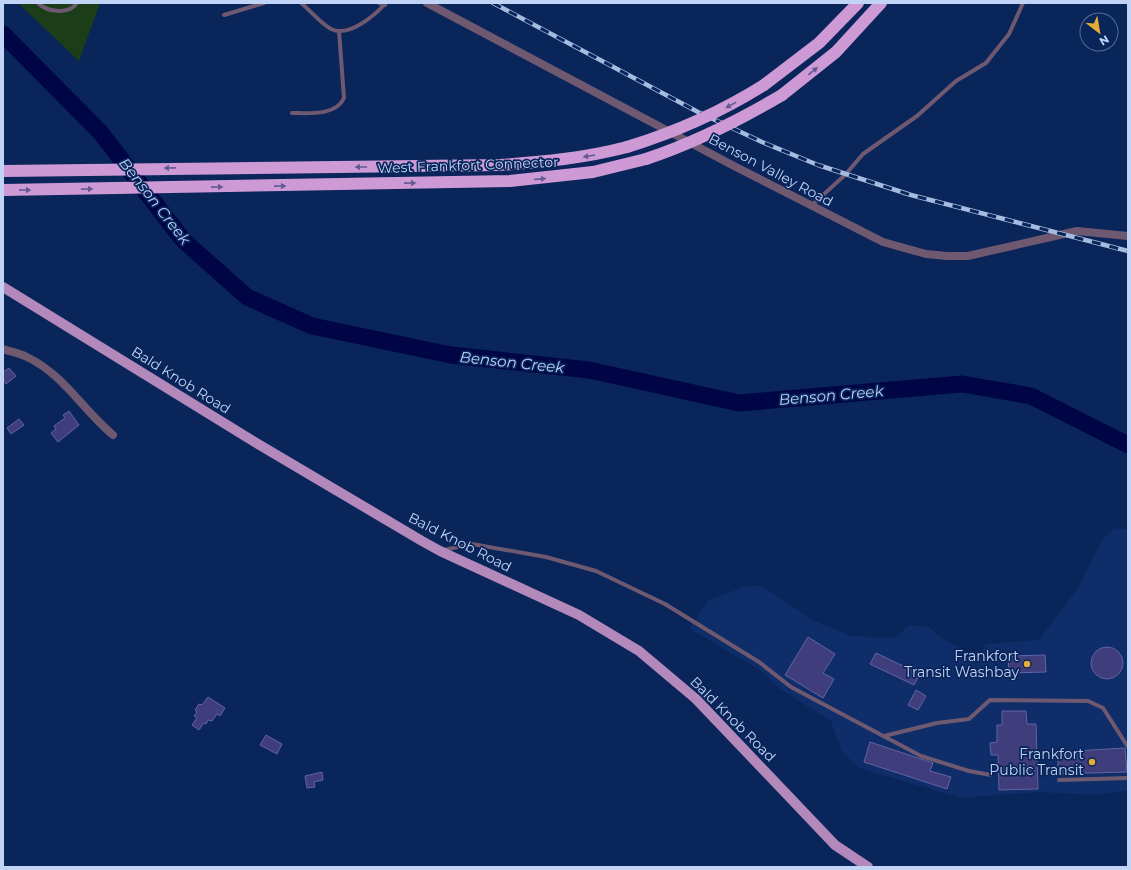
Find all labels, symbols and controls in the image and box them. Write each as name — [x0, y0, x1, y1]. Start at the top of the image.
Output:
north arrow — [1079, 12, 1119, 52]
text: N — [1097, 32, 1112, 49]
one-way arrow — [807, 67, 818, 76]
one-way arrow — [725, 102, 737, 109]
street label: Benson Valley Road — [706, 130, 836, 210]
street label: West Frankfort Connector — [377, 153, 559, 177]
one-way arrow — [583, 153, 595, 159]
water label: Benson Creek — [115, 154, 195, 249]
one-way arrow — [354, 164, 367, 170]
one-way arrow — [164, 165, 176, 172]
one-way arrow — [534, 176, 546, 182]
one-way arrow — [404, 180, 416, 187]
one-way arrow — [274, 183, 287, 189]
one-way arrow — [211, 184, 224, 190]
one-way arrow — [81, 186, 94, 192]
one-way arrow — [19, 187, 32, 193]
street label: Bald Knob Road — [128, 342, 234, 418]
water label: Benson Creek — [459, 347, 566, 377]
water label: Benson Creek — [778, 381, 885, 409]
street label: Bald Knob Road — [405, 508, 515, 576]
place label: Frankfort Transit Washbay — [904, 647, 1019, 681]
marker: Frankfort Transit Washbay — [1022, 659, 1032, 669]
street label: Bald Knob Road — [686, 672, 780, 766]
place label: Frankfort Public Transit — [989, 745, 1084, 779]
marker: Frankfort Public Transit — [1087, 757, 1097, 767]

